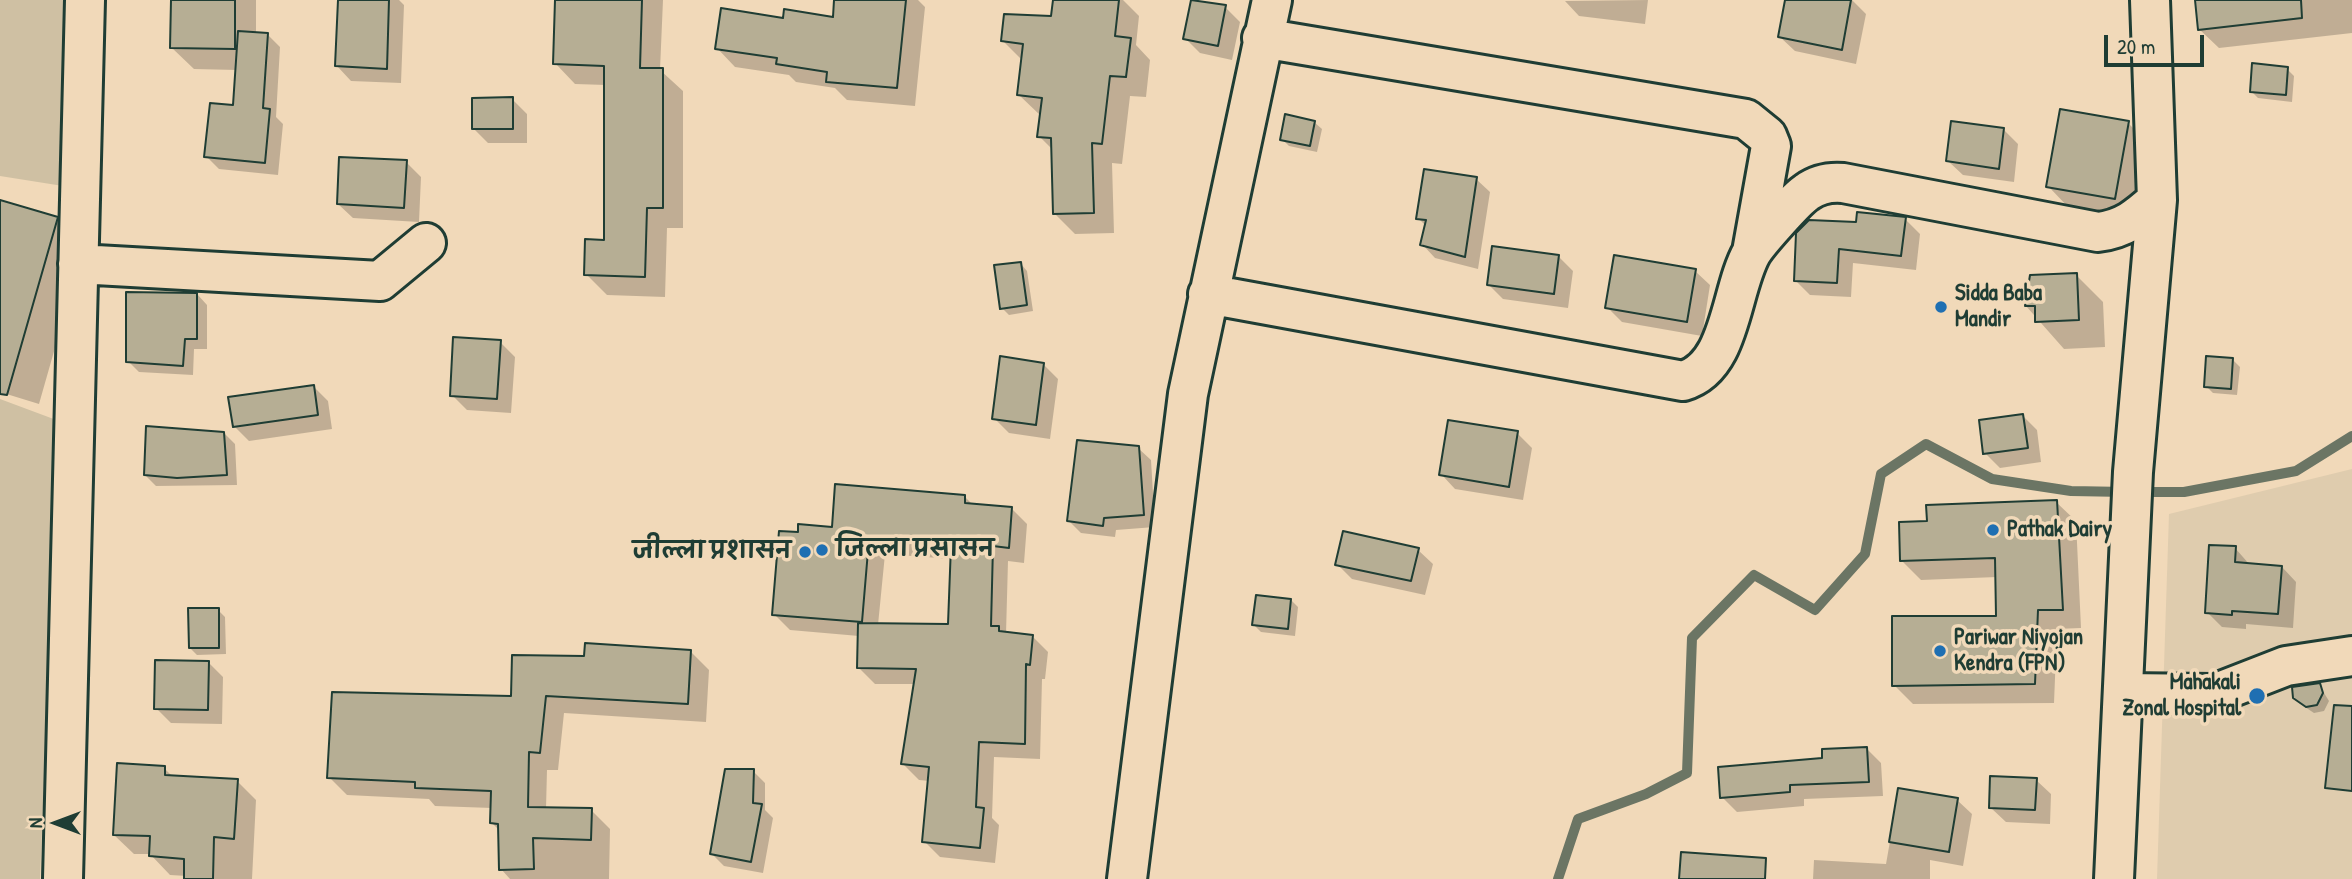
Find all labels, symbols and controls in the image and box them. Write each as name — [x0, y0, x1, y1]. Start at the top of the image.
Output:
scale bar — [2107, 21, 2207, 65]
text: 20 m — [2117, 32, 2155, 61]
place label: Sidda Baba Mandir — [1955, 280, 2042, 334]
marker: Sidda Baba Mandir — [1933, 299, 1949, 315]
place label: Pathak Dairy — [2007, 516, 2112, 544]
marker: Pathak Dairy — [1985, 522, 2001, 538]
place label: जिल्ला प्रसासन — [836, 536, 994, 564]
place label: जील्ला प्रशासन — [633, 538, 791, 566]
marker: जिल्ला प्रसासन — [814, 542, 830, 558]
marker: जील्ला प्रशासन — [797, 544, 813, 560]
place label: Pariwar Niyojan Kendra (FPN) — [1954, 624, 2083, 678]
marker: Pariwar Niyojan Kendra (FPN) — [1932, 643, 1948, 659]
place label: Mahakali Zonal Hospital — [2122, 669, 2241, 723]
marker: Mahakali Zonal Hospital — [2247, 686, 2267, 706]
north arrow — [21, 788, 91, 858]
text: N — [22, 818, 48, 828]

